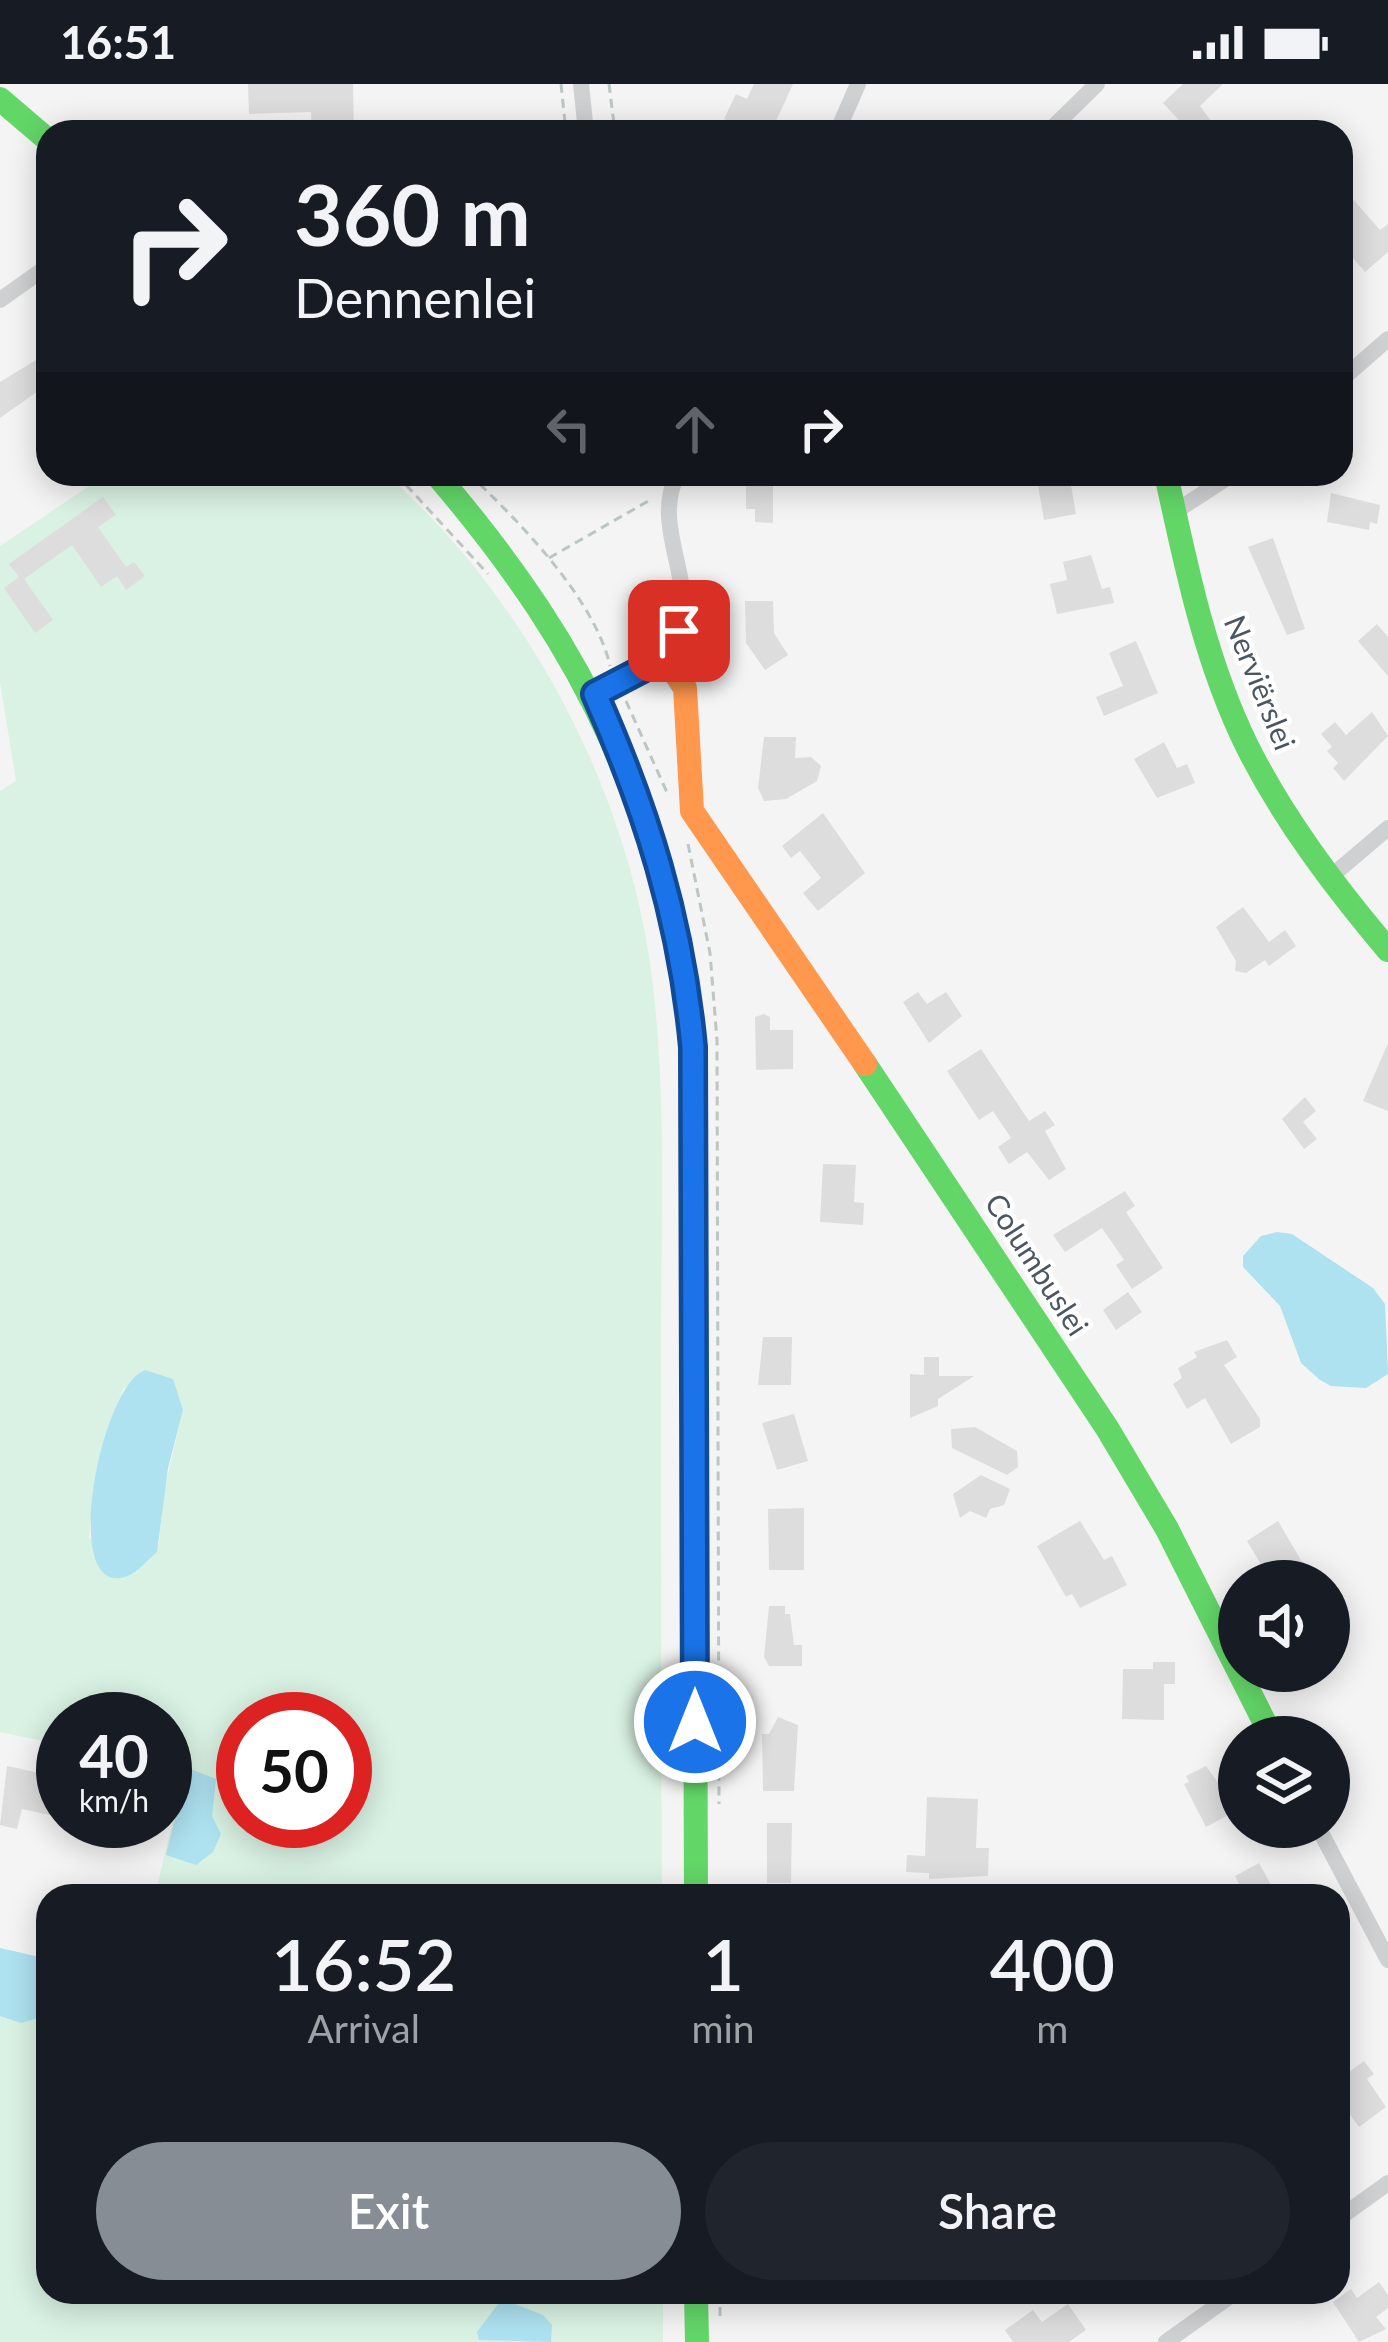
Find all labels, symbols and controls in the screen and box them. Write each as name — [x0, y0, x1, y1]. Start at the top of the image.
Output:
text: 16:51 — [60, 15, 176, 69]
text: 360 m — [294, 163, 531, 264]
icon: right — [96, 168, 252, 324]
text: Dennenlei — [294, 265, 536, 330]
icon: left — [536, 396, 602, 462]
icon: ahead — [662, 396, 728, 462]
icon: right — [788, 396, 854, 462]
pin — [628, 580, 730, 682]
icon: arrive — [646, 598, 712, 664]
street label: Nerviërslei — [1218, 610, 1304, 755]
street label: Columbuslei — [978, 1186, 1097, 1342]
map controls — [1218, 1560, 1350, 1848]
button: sound — [1218, 1560, 1350, 1692]
position arrow — [632, 1659, 758, 1785]
speed limit sign: 50 — [216, 1692, 372, 1848]
button: layers — [1218, 1716, 1350, 1848]
text: 40 — [79, 1719, 149, 1791]
text: km/h — [79, 1782, 149, 1818]
text: 16:52 — [271, 1920, 456, 2006]
text: 1 — [702, 1920, 744, 2006]
text: 400 — [990, 1920, 1115, 2006]
text: Arrival — [308, 2005, 420, 2051]
text: min — [691, 2005, 755, 2051]
text: m — [1036, 2005, 1068, 2051]
button: Exit — [96, 2142, 681, 2280]
button: Share — [705, 2142, 1290, 2280]

